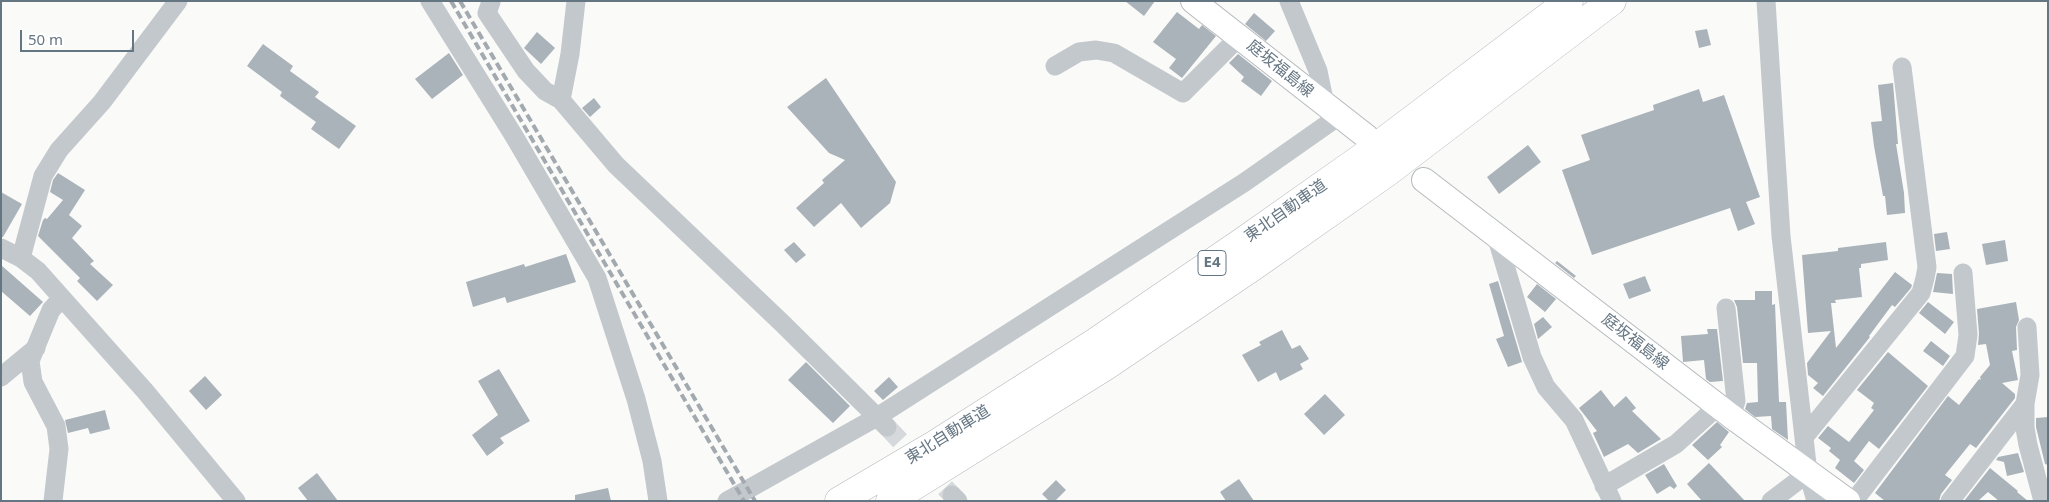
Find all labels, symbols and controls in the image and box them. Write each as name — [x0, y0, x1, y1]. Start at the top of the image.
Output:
scale bar — [22, 20, 136, 52]
text: 50 m — [28, 29, 63, 49]
street label: 庭坂福島線 — [1243, 36, 1317, 102]
street label: 東北自動車道 — [1241, 176, 1331, 246]
road number: E4 — [1198, 250, 1226, 276]
street label: 庭坂福島線 — [1598, 310, 1672, 374]
street label: 東北自動車道 — [902, 401, 994, 469]

